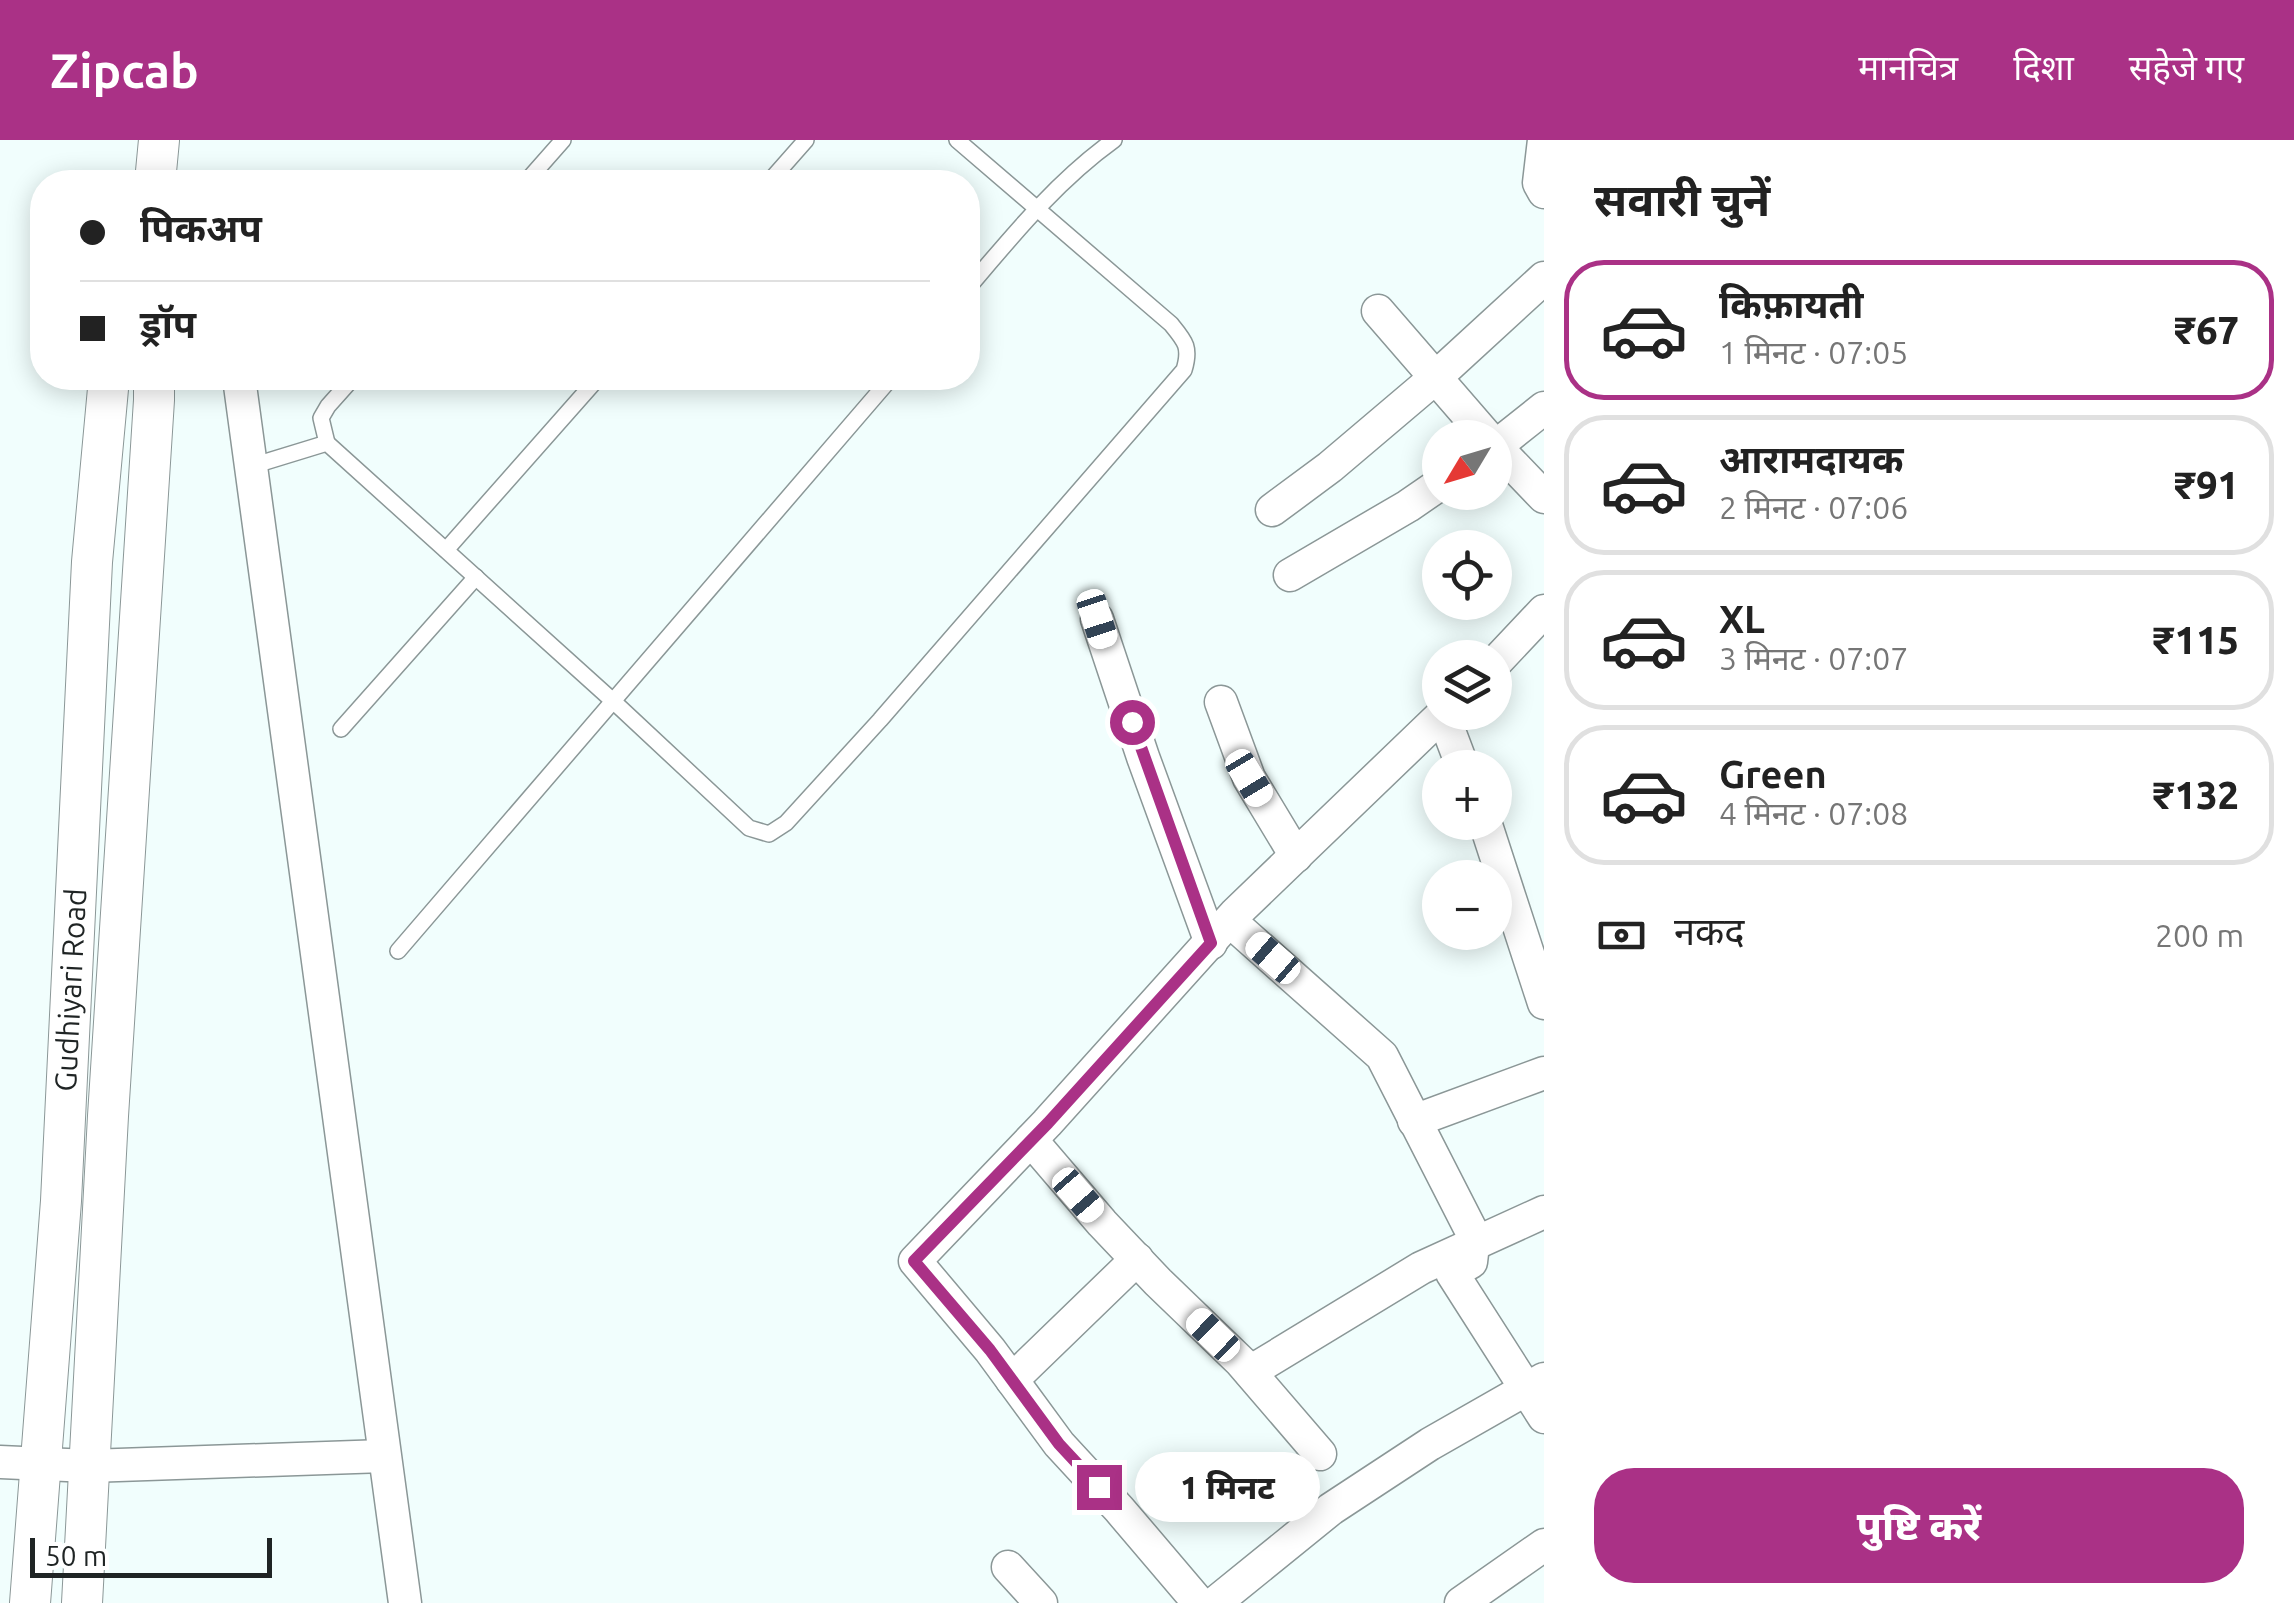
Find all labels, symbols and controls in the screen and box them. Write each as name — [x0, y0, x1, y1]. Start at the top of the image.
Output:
text: Zipcab — [50, 43, 199, 97]
text: मानचित्र — [1858, 47, 1958, 87]
text: दिशा — [2013, 47, 2074, 87]
text: सहेजे गए — [2129, 47, 2244, 87]
text: सवारी चुनें — [1594, 174, 1770, 225]
text: पिकअप — [140, 207, 262, 249]
text: किफ़ायती — [1719, 283, 1863, 325]
icon: car — [1599, 285, 1689, 375]
text: ड्रॉप — [140, 303, 196, 345]
text: ₹67 — [2175, 309, 2239, 351]
text: 1 मिनट · 07:05 — [1719, 334, 1908, 370]
north arrow — [1422, 420, 1512, 510]
map controls — [1422, 420, 1512, 950]
text: आरामदायक — [1719, 438, 1903, 480]
icon: car — [1599, 440, 1689, 530]
text: ₹91 — [2175, 464, 2239, 506]
text: 2 मिनट · 07:06 — [1719, 489, 1908, 525]
button: locate — [1422, 530, 1512, 620]
car — [1073, 586, 1121, 652]
icon: car — [1599, 595, 1689, 685]
text: XL — [1719, 598, 1765, 640]
text: ₹115 — [2153, 619, 2239, 661]
button: layers — [1422, 640, 1512, 730]
text: 3 मिनट · 07:07 — [1719, 640, 1908, 676]
route start — [1110, 700, 1155, 745]
car — [1221, 745, 1277, 811]
button: + — [1422, 750, 1512, 840]
icon: car — [1599, 750, 1689, 840]
text: Green — [1719, 753, 1827, 795]
text: ₹132 — [2153, 774, 2239, 816]
text: 4 मिनट · 07:08 — [1719, 795, 1908, 831]
button: − — [1422, 860, 1512, 950]
street label: Gudhiyari Road — [48, 887, 92, 1092]
icon: cash — [1594, 908, 1649, 963]
text: नकद — [1674, 910, 1744, 952]
text: 200 m — [2155, 917, 2244, 953]
car — [1241, 927, 1305, 989]
car — [1047, 1163, 1109, 1227]
car — [1181, 1303, 1245, 1367]
callout: 1 मिनट — [1134, 1452, 1319, 1522]
route end — [1077, 1465, 1122, 1510]
button: पुष्टि करें — [1594, 1468, 2244, 1583]
text: 1 मिनट — [1180, 1469, 1275, 1505]
scale bar — [30, 1533, 272, 1578]
text: 50 m — [45, 1540, 107, 1571]

